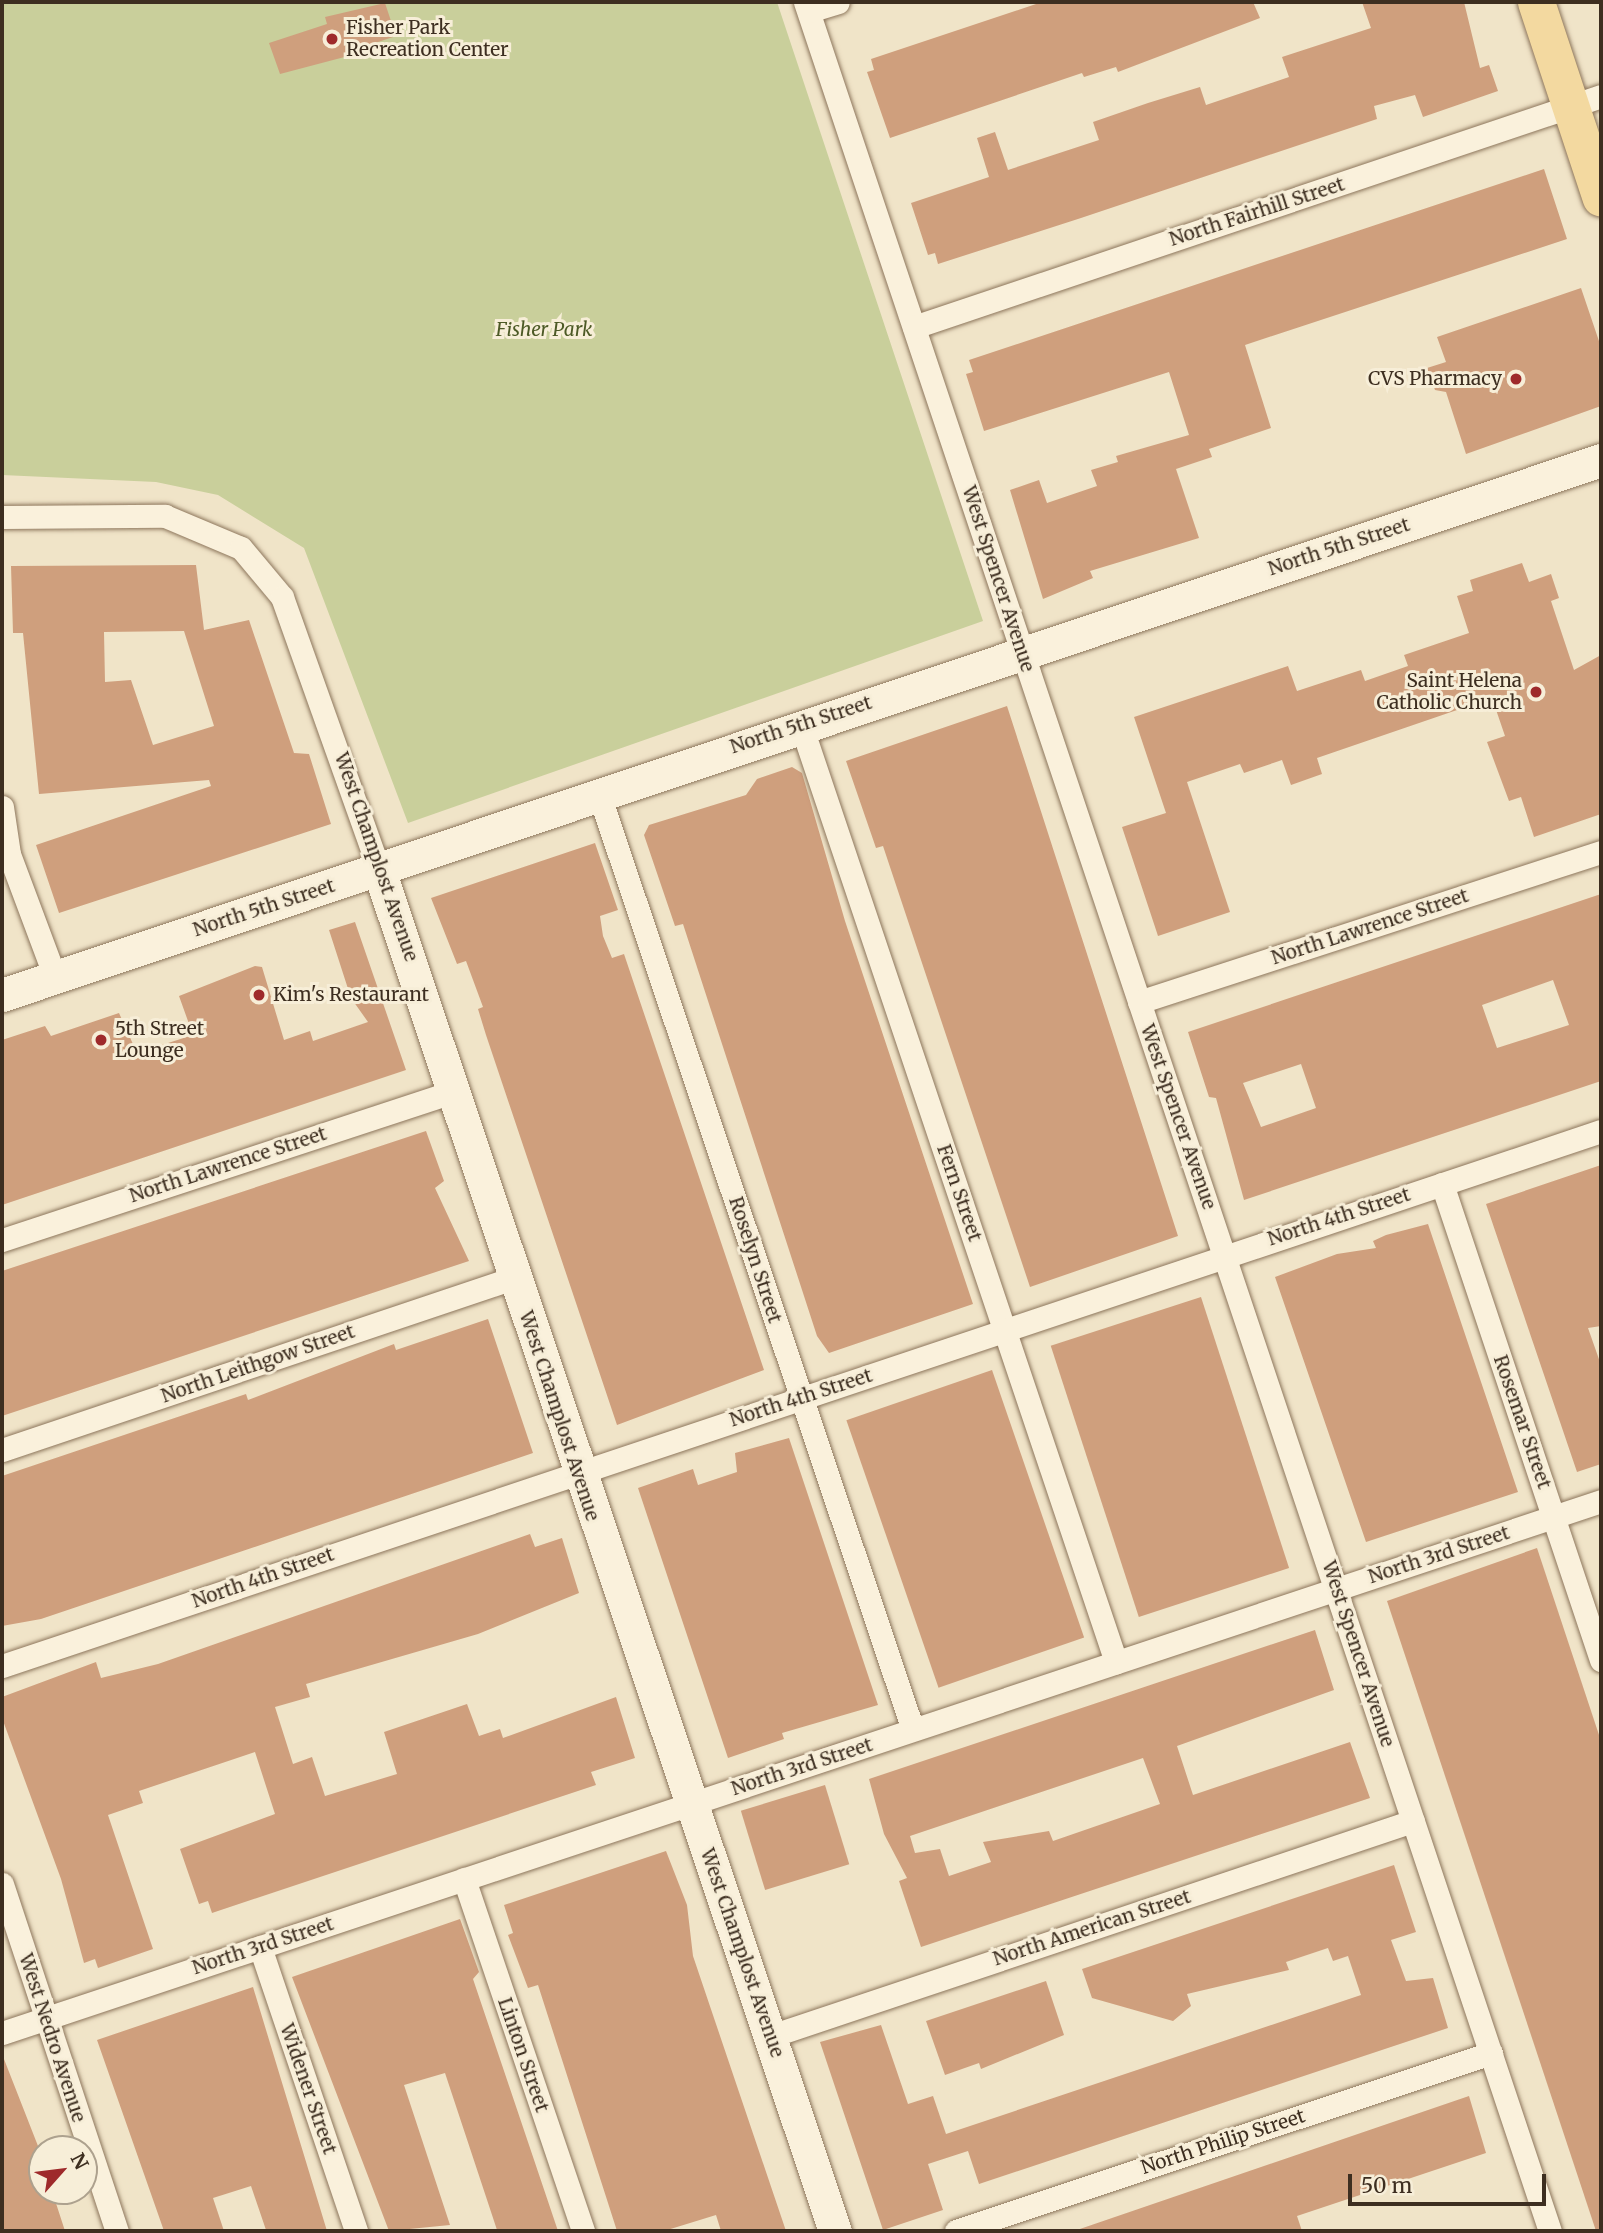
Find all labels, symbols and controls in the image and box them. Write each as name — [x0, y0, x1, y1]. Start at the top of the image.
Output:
place label: Fisher Park Recreation Center — [346, 17, 509, 61]
marker: Fisher Park Recreation Center — [324, 31, 340, 47]
street label: North Fairhill Street — [1166, 173, 1348, 251]
park label: Fisher Park — [496, 319, 592, 341]
place label: CVS Pharmacy — [1368, 368, 1502, 390]
marker: CVS Pharmacy — [1508, 371, 1524, 387]
street label: West Spencer Avenue — [957, 483, 1039, 675]
street label: North 5th Street — [1265, 513, 1413, 581]
place label: Saint Helena Catholic Church — [1376, 670, 1522, 714]
marker: Saint Helena Catholic Church — [1528, 684, 1544, 700]
street label: North 5th Street — [727, 691, 875, 759]
street label: West Champlost Avenue — [330, 750, 422, 964]
street label: North 5th Street — [190, 874, 338, 942]
street label: North Lawrence Street — [1269, 884, 1471, 970]
place label: Kim's Restaurant — [273, 984, 429, 1006]
marker: Kim's Restaurant — [251, 987, 267, 1003]
place label: 5th Street Lounge — [115, 1018, 204, 1062]
street label: West Spencer Avenue — [1136, 1021, 1220, 1213]
marker: 5th Street Lounge — [93, 1032, 109, 1048]
street label: North Lawrence Street — [127, 1122, 329, 1208]
street label: Fern Street — [932, 1142, 986, 1244]
street label: North 4th Street — [1265, 1183, 1413, 1251]
street label: Roselyn Street — [724, 1194, 786, 1326]
street label: West Champlost Avenue — [514, 1308, 604, 1524]
street label: North Leithgow Street — [158, 1320, 358, 1408]
street label: Rosemar Street — [1488, 1352, 1556, 1492]
street label: North 4th Street — [727, 1364, 875, 1432]
street label: North 3rd Street — [1365, 1521, 1513, 1589]
street label: North 4th Street — [189, 1543, 337, 1613]
street label: West Spencer Avenue — [1317, 1558, 1399, 1750]
street label: North 3rd Street — [728, 1733, 876, 1801]
street label: West Champlost Avenue — [696, 1846, 788, 2060]
street label: North American Street — [990, 1885, 1194, 1971]
street label: North 3rd Street — [189, 1912, 337, 1980]
street label: West Nedro Avenue — [14, 1951, 90, 2125]
street label: Linton Street — [493, 1995, 553, 2115]
street label: Widener Street — [275, 2021, 341, 2157]
street label: North Philip Street — [1138, 2105, 1308, 2179]
north arrow — [28, 2135, 98, 2205]
text: N — [66, 2149, 94, 2173]
scale bar — [1351, 2160, 1549, 2204]
text: 50 m — [1361, 2172, 1412, 2199]

